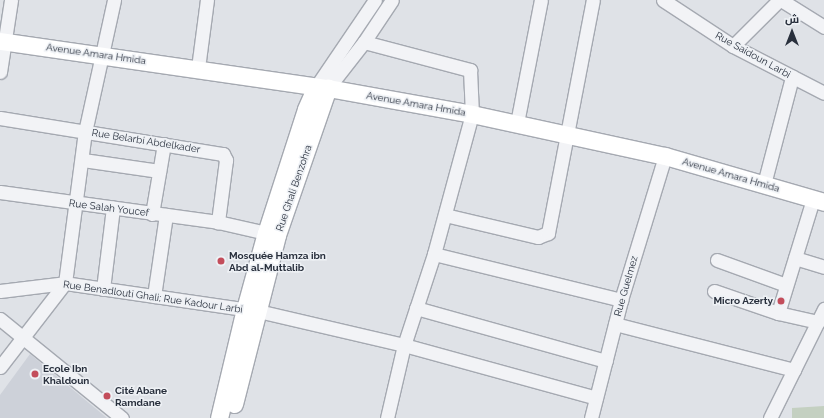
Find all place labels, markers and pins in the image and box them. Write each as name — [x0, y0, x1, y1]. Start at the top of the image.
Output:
place label: Mosquée Hamza ibn Abd al-Muttalib — [229, 249, 326, 272]
marker: Mosquée Hamza ibn Abd al-Muttalib — [216, 256, 226, 266]
place label: Micro Azerty — [713, 295, 773, 307]
marker: Micro Azerty — [776, 296, 786, 306]
place label: Ecole Ibn Khaldoun — [43, 362, 89, 386]
marker: Ecole Ibn Khaldoun — [30, 369, 40, 379]
place label: Cité Abane Ramdane — [115, 384, 167, 408]
marker: Cité Abane Ramdane — [102, 391, 112, 401]

